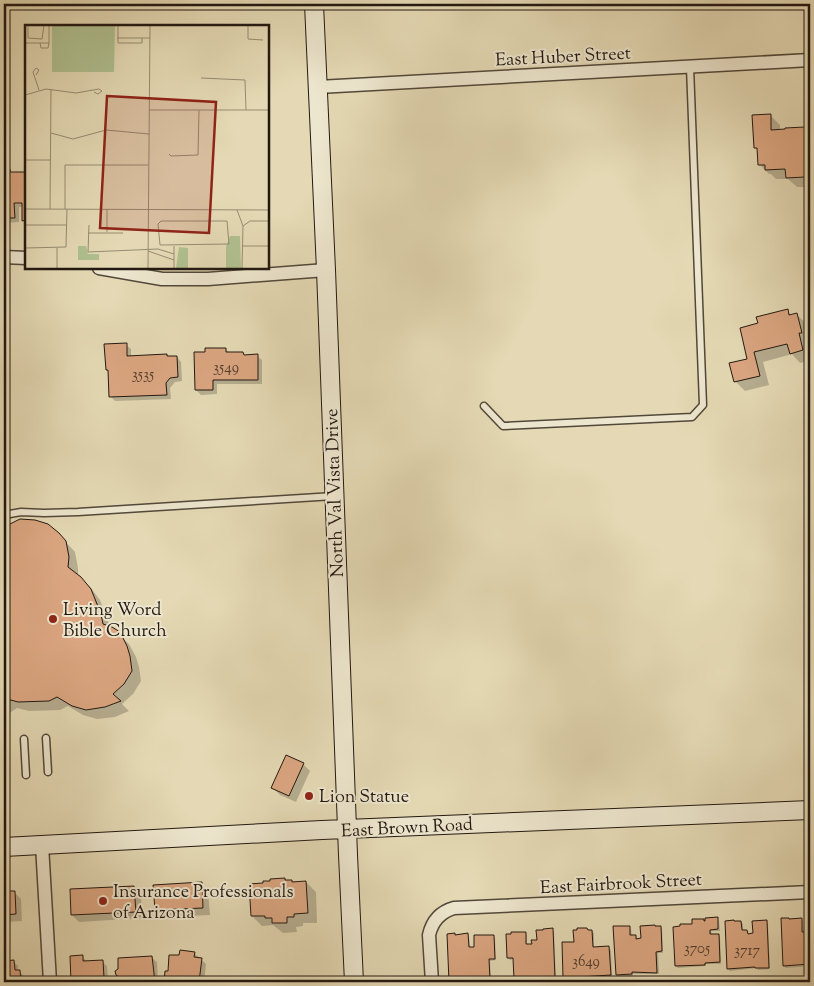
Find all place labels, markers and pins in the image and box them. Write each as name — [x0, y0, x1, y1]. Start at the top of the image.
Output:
place label: Living Word Bible Church — [63, 598, 167, 645]
marker: Living Word Bible Church — [47, 613, 59, 625]
place label: Lion Statue — [319, 785, 409, 811]
marker: Lion Statue — [303, 790, 315, 802]
place label: Insurance Professionals of Arizona — [113, 880, 294, 927]
marker: Insurance Professionals of Arizona — [97, 895, 109, 907]

